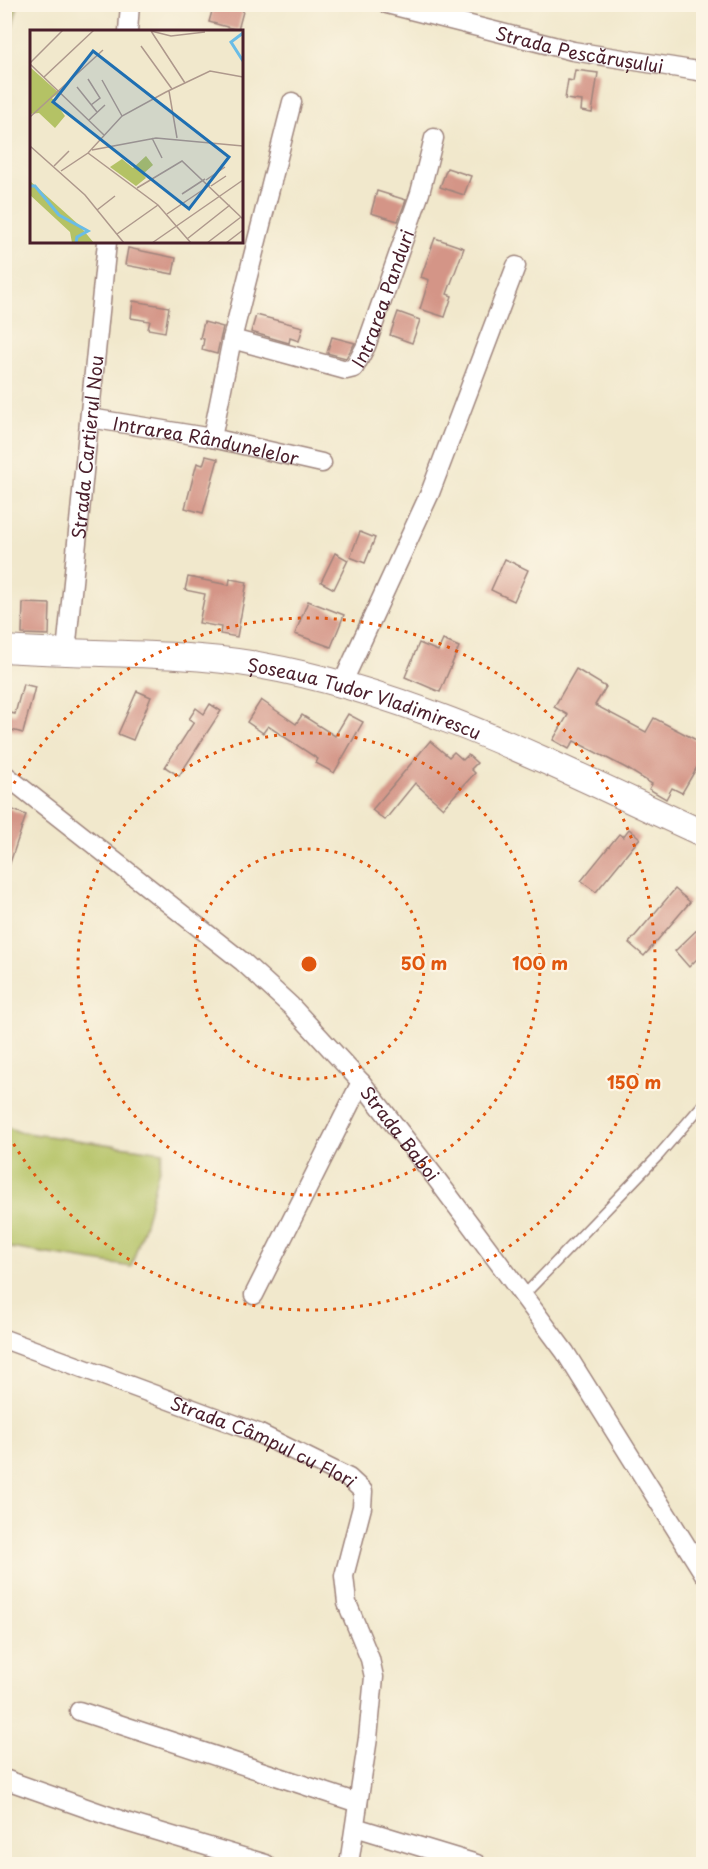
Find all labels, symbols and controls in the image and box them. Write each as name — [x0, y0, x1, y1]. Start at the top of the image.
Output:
street label: Strada Pescărușului — [493, 18, 666, 79]
inset map — [30, 30, 243, 243]
street label: Intrarea Panduri — [344, 225, 420, 372]
street label: Strada Cartierul Nou — [64, 354, 109, 540]
street label: Intrarea Rândunelelor — [111, 408, 302, 471]
street label: Șoseaua Tudor Vladimirescu — [246, 650, 486, 745]
text: 50 m — [401, 949, 447, 976]
text: 100 m — [512, 949, 568, 976]
centre of rings — [299, 954, 319, 974]
text: 150 m — [607, 1068, 661, 1095]
street label: Strada Baboi — [355, 1079, 447, 1186]
street label: Strada Câmpul cu Flori — [167, 1388, 363, 1493]

